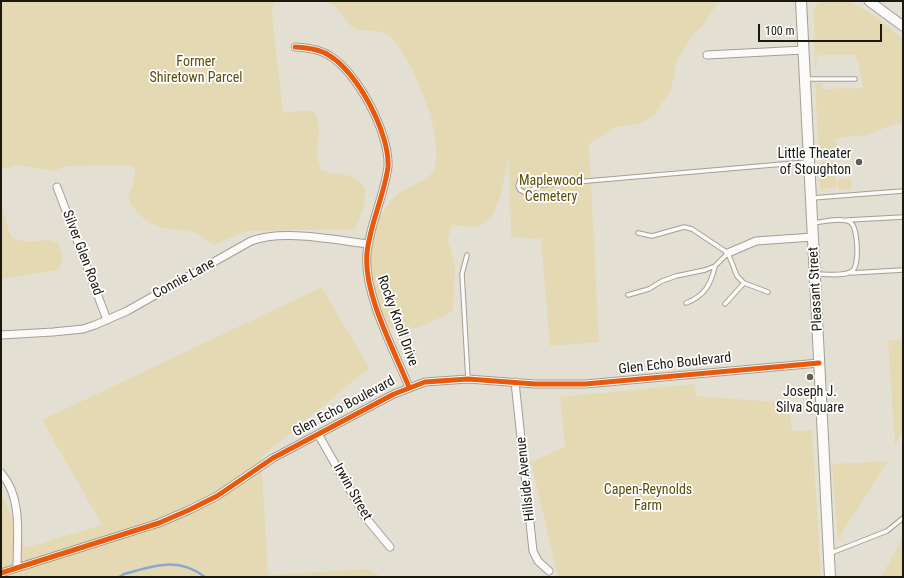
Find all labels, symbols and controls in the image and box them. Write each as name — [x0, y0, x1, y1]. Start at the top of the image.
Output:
scale bar — [760, 16, 884, 42]
text: 100 m — [765, 24, 795, 38]
park label: Former Shiretown Parcel — [150, 54, 242, 86]
place label: Little Theater of Stoughton — [778, 146, 851, 178]
marker: Little Theater of Stoughton — [854, 157, 864, 167]
park label: Maplewood Cemetery — [519, 173, 583, 206]
street label: Silver Glen Road — [58, 208, 106, 298]
street label: Pleasant Street — [805, 246, 827, 332]
street label: Connie Lane — [150, 255, 218, 303]
street label: Rocky Knoll Drive — [373, 273, 421, 369]
street label: Glen Echo Boulevard — [618, 350, 732, 378]
marker: Joseph J. Silva Square — [805, 372, 815, 382]
street label: Glen Echo Boulevard — [290, 373, 398, 441]
place label: Joseph J. Silva Square — [776, 384, 844, 416]
street label: Hillside Avenue — [513, 436, 539, 522]
street label: Irwin Street — [329, 461, 375, 523]
park label: Capen-Reynolds Farm — [604, 482, 692, 514]

